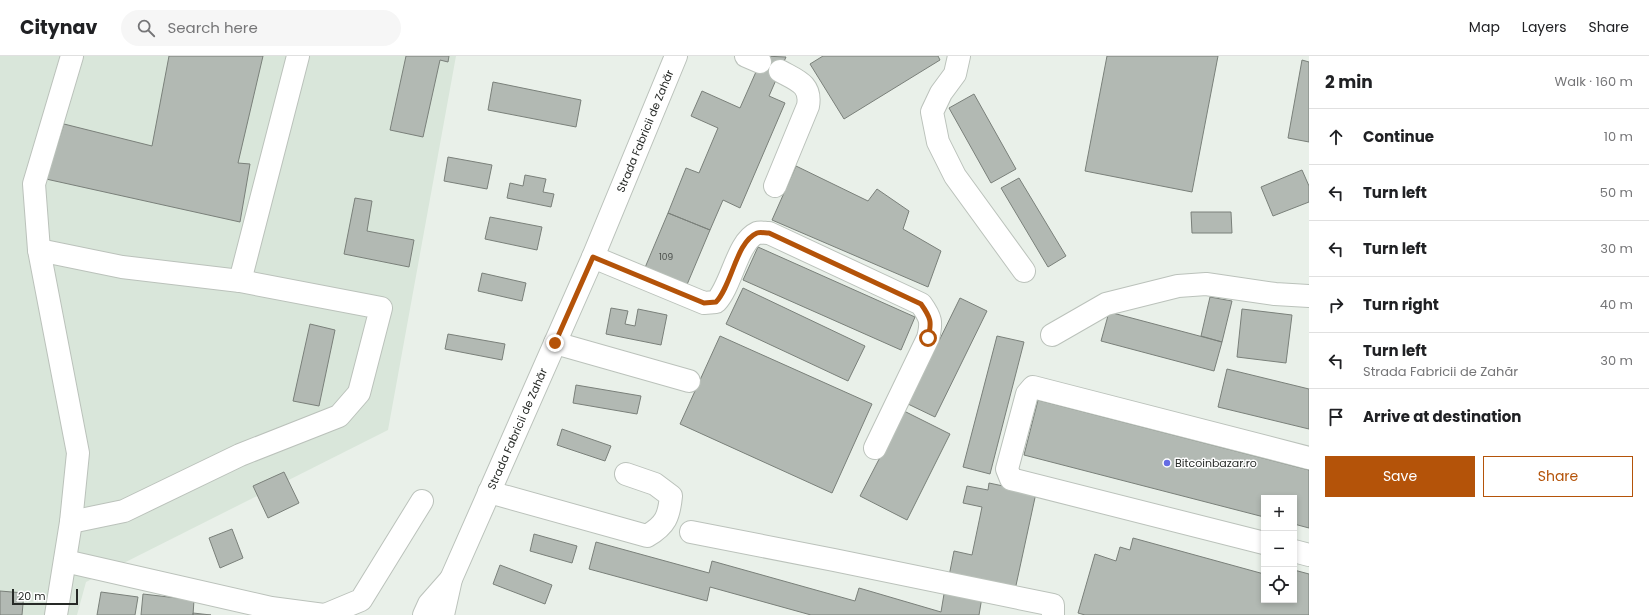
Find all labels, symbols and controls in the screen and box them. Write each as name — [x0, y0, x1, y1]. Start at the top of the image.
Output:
search box — [121, 10, 401, 46]
text: Citynav — [20, 14, 97, 41]
icon: search — [135, 17, 157, 39]
text: Search here — [167, 17, 258, 38]
text: Map — [1469, 17, 1500, 37]
text: Layers — [1522, 17, 1566, 37]
text: Share — [1588, 17, 1629, 37]
street label: Strada Fabricii de Zahăr — [613, 67, 677, 195]
text: 2 min — [1325, 70, 1373, 94]
text: Walk · 160 m — [1554, 72, 1633, 91]
icon: ahead — [1325, 126, 1347, 148]
text: Continue — [1363, 126, 1434, 147]
text: 10 m — [1604, 127, 1633, 146]
icon: left — [1325, 182, 1347, 204]
text: Turn left — [1363, 182, 1427, 203]
text: 50 m — [1600, 183, 1633, 202]
icon: left — [1325, 238, 1347, 260]
text: Turn left — [1363, 238, 1427, 259]
text: 30 m — [1600, 239, 1633, 258]
house number: 109 — [659, 251, 673, 263]
icon: right — [1325, 294, 1347, 316]
text: Turn right — [1363, 294, 1439, 315]
text: 40 m — [1600, 295, 1633, 314]
route start — [919, 329, 937, 347]
route end — [546, 334, 564, 352]
text: Turn left — [1363, 340, 1427, 361]
icon: left — [1325, 350, 1347, 372]
text: 30 m — [1600, 351, 1633, 370]
text: Strada Fabricii de Zahăr — [1363, 362, 1518, 381]
street label: Strada Fabricii de Zahăr — [483, 366, 551, 492]
icon: arrive — [1325, 406, 1347, 428]
text: Arrive at destination — [1363, 406, 1521, 427]
place label: Bitcoinbazar.ro — [1175, 455, 1257, 471]
button: Save — [1325, 456, 1475, 497]
button: Share — [1483, 456, 1633, 497]
marker: Bitcoinbazar.ro — [1162, 458, 1172, 468]
map controls — [1261, 495, 1297, 603]
button: + — [1261, 495, 1297, 531]
button: − — [1261, 531, 1297, 567]
button: locate — [1261, 567, 1297, 603]
scale bar — [12, 587, 78, 606]
text: 20 m — [18, 588, 46, 604]

